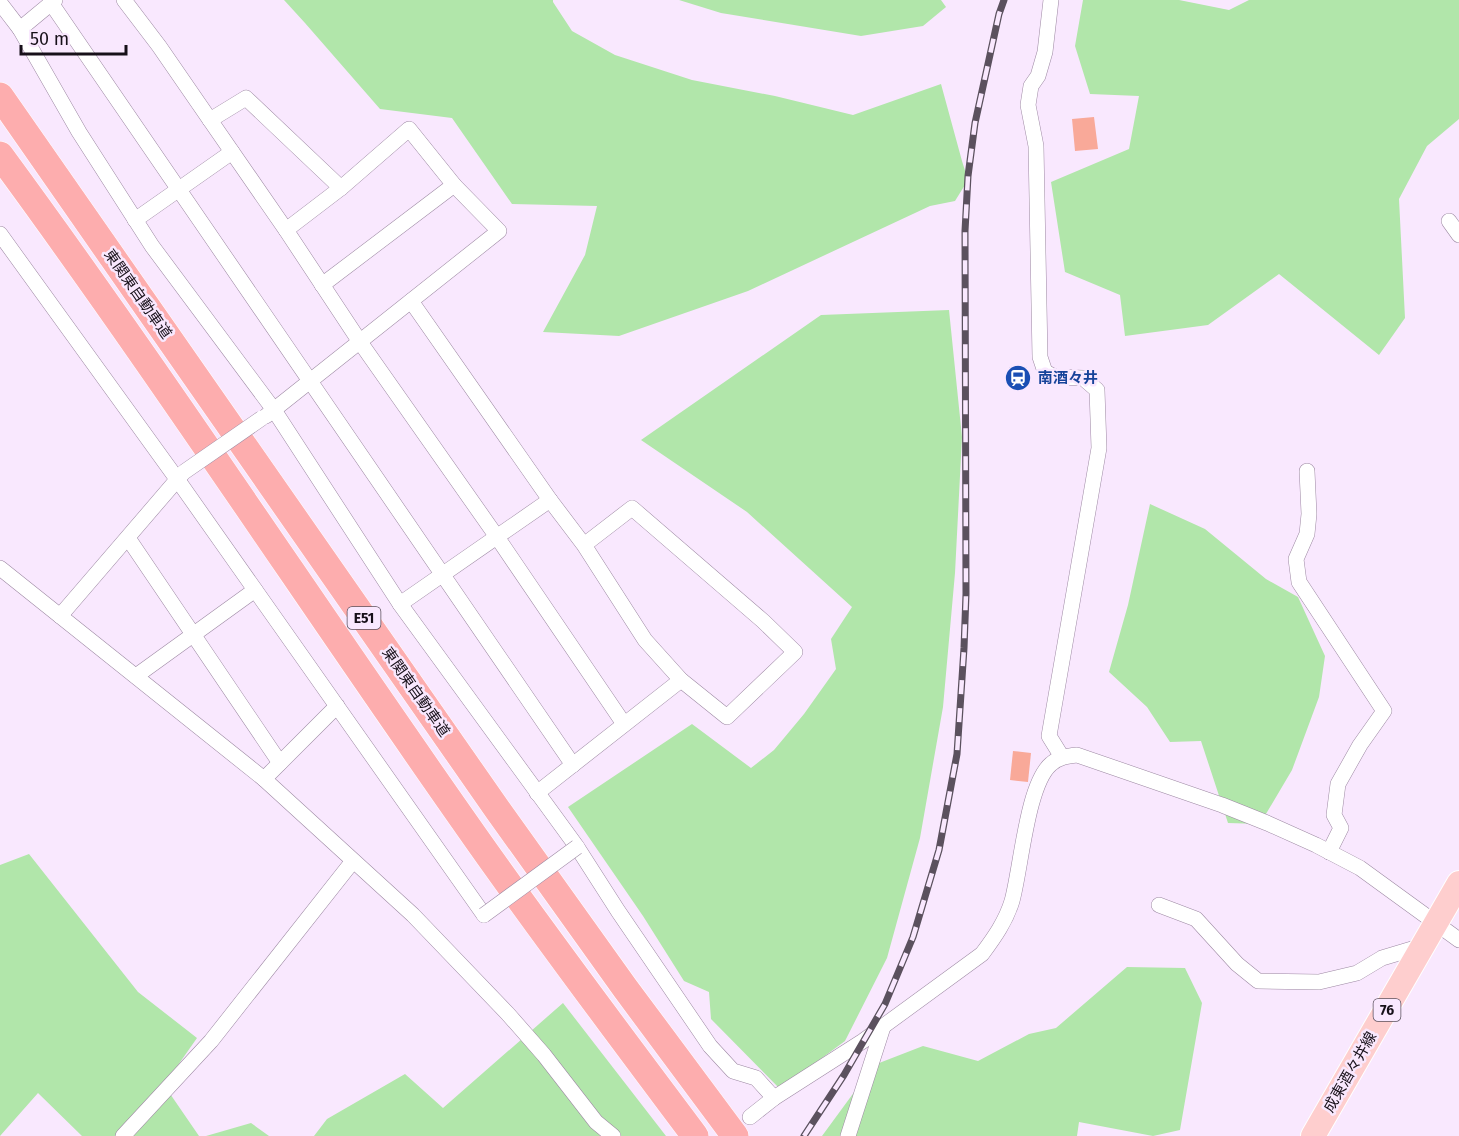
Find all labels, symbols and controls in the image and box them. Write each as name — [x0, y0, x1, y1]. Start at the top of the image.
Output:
scale bar — [21, 18, 126, 56]
text: 50 m — [30, 28, 69, 50]
street label: 東関東自動車道 — [101, 246, 175, 342]
station icon: 南酒々井 — [1003, 363, 1033, 393]
place label: 南酒々井 — [1038, 369, 1098, 387]
road number: E51 — [348, 607, 380, 629]
street label: 東関東自動車道 — [379, 644, 453, 740]
road number: 76 — [1374, 999, 1400, 1021]
street label: 成東酒々井線 — [1320, 1029, 1380, 1115]

